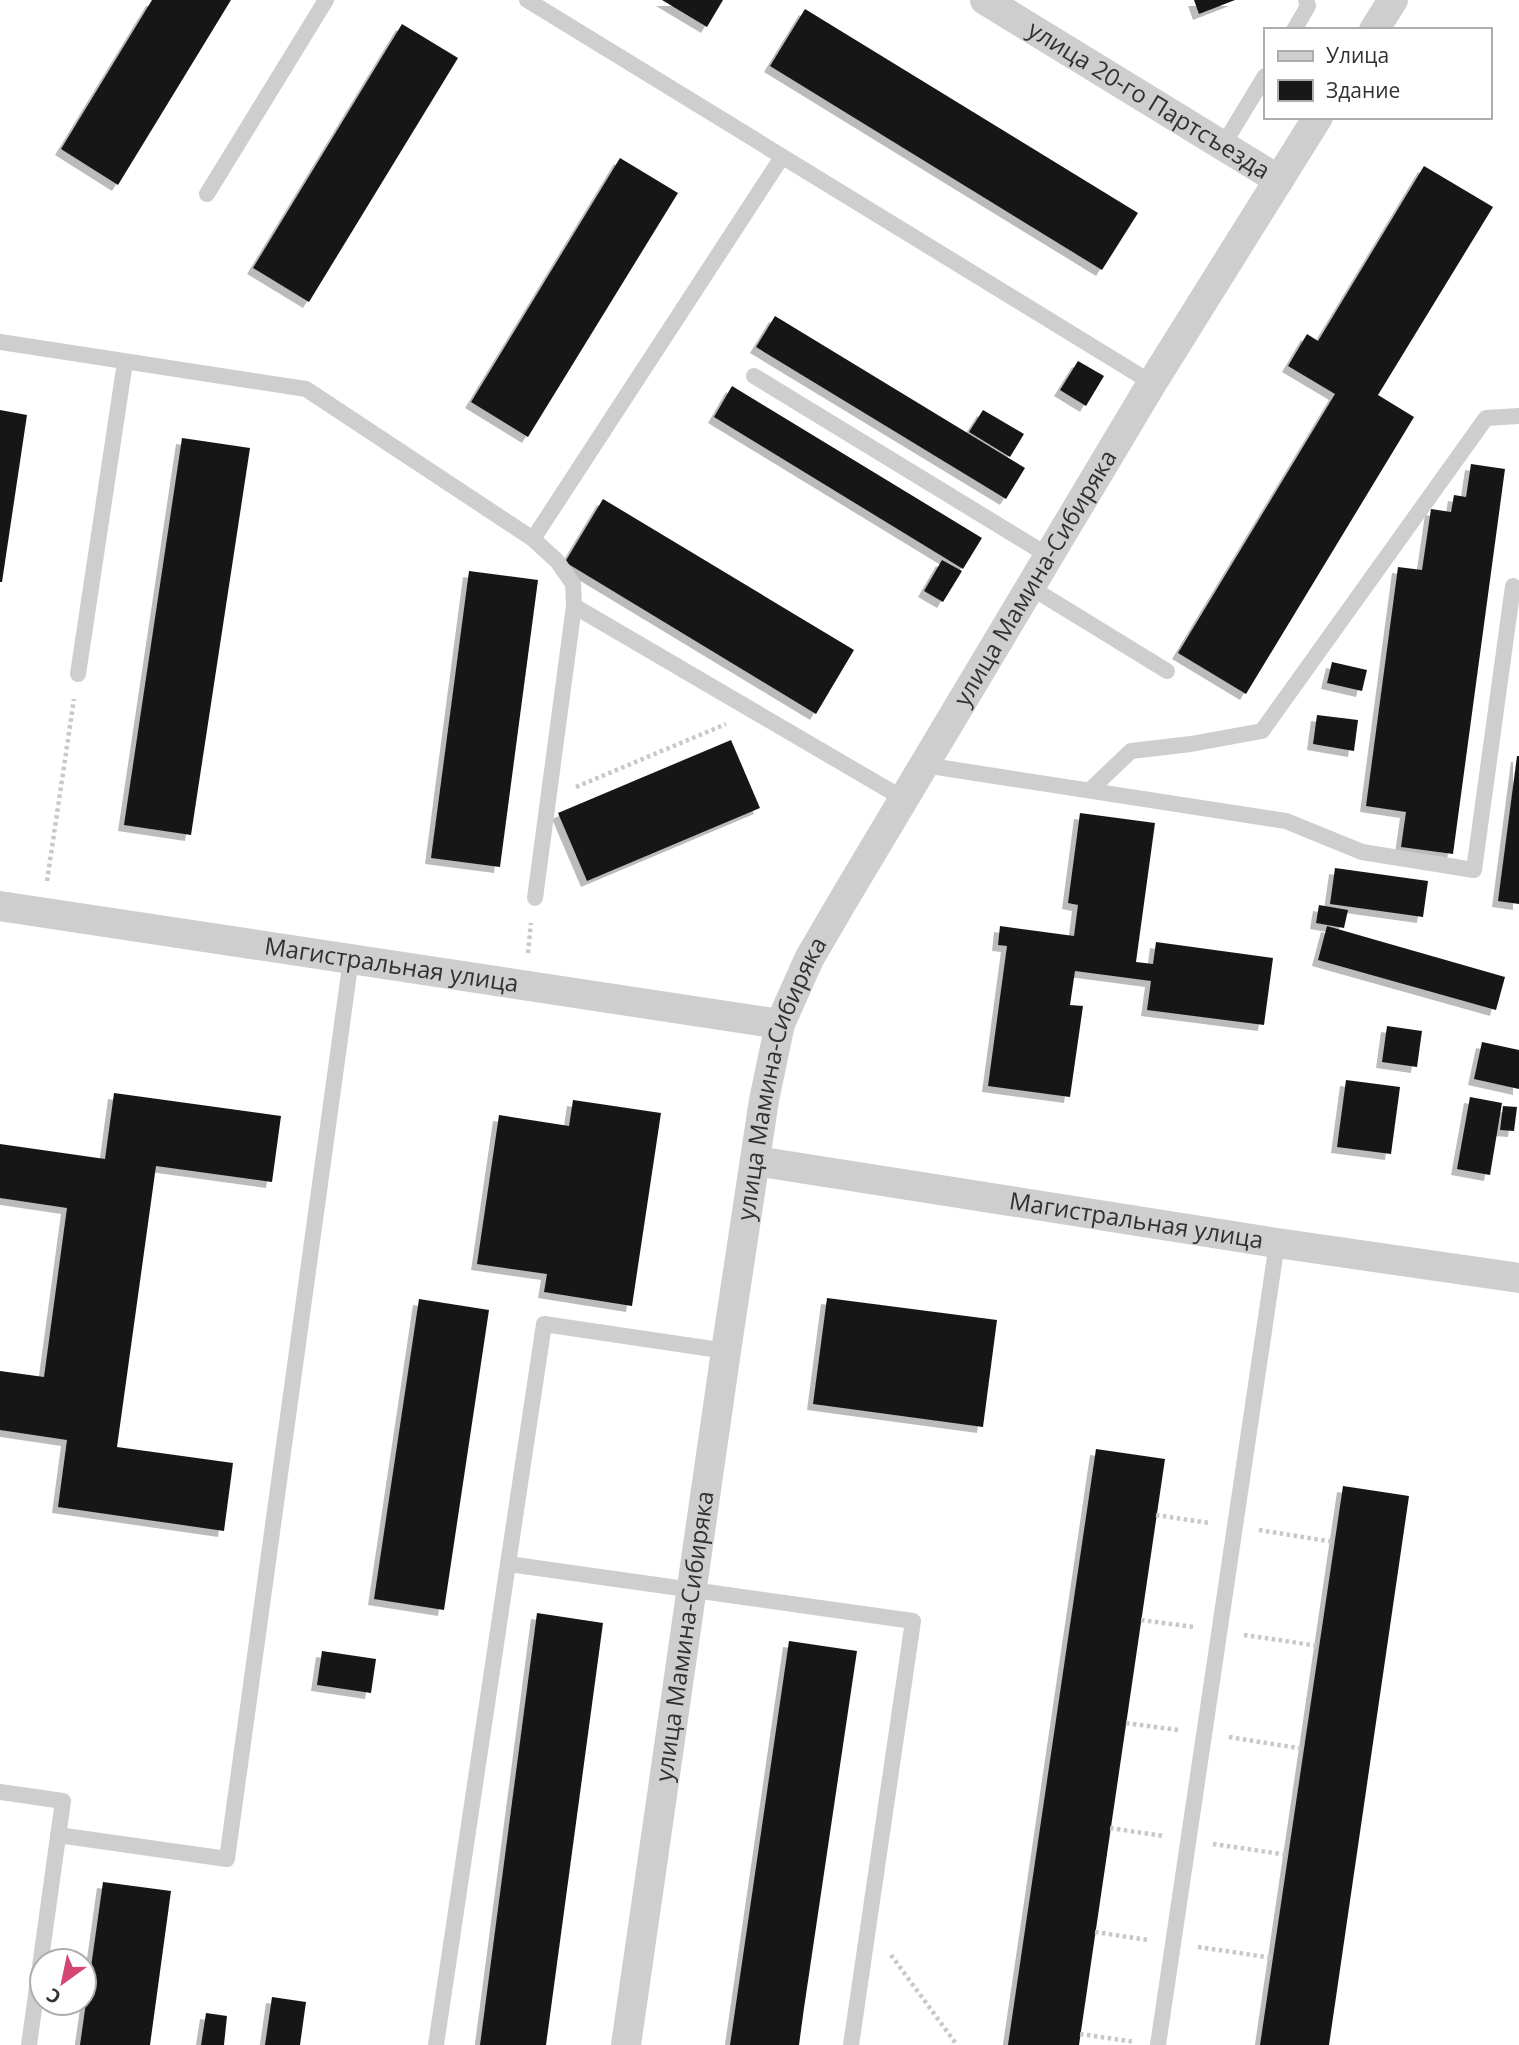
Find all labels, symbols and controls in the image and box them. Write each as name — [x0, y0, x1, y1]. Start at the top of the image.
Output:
street label: улица 20-го Партсъезда — [1022, 12, 1277, 186]
legend — [1264, 28, 1491, 119]
text: Улица — [1326, 41, 1389, 69]
text: Здание — [1326, 76, 1400, 104]
street label: улица Мамина-Сибиряка — [945, 443, 1124, 712]
street label: Магистральная улица — [262, 928, 521, 999]
street label: улица Мамина-Сибиряка — [728, 930, 833, 1223]
street label: Магистральная улица — [1007, 1183, 1266, 1256]
street label: улица Мамина-Сибиряка — [646, 1488, 721, 1784]
north arrow — [28, 1947, 98, 2017]
text: С — [42, 1982, 66, 2010]

